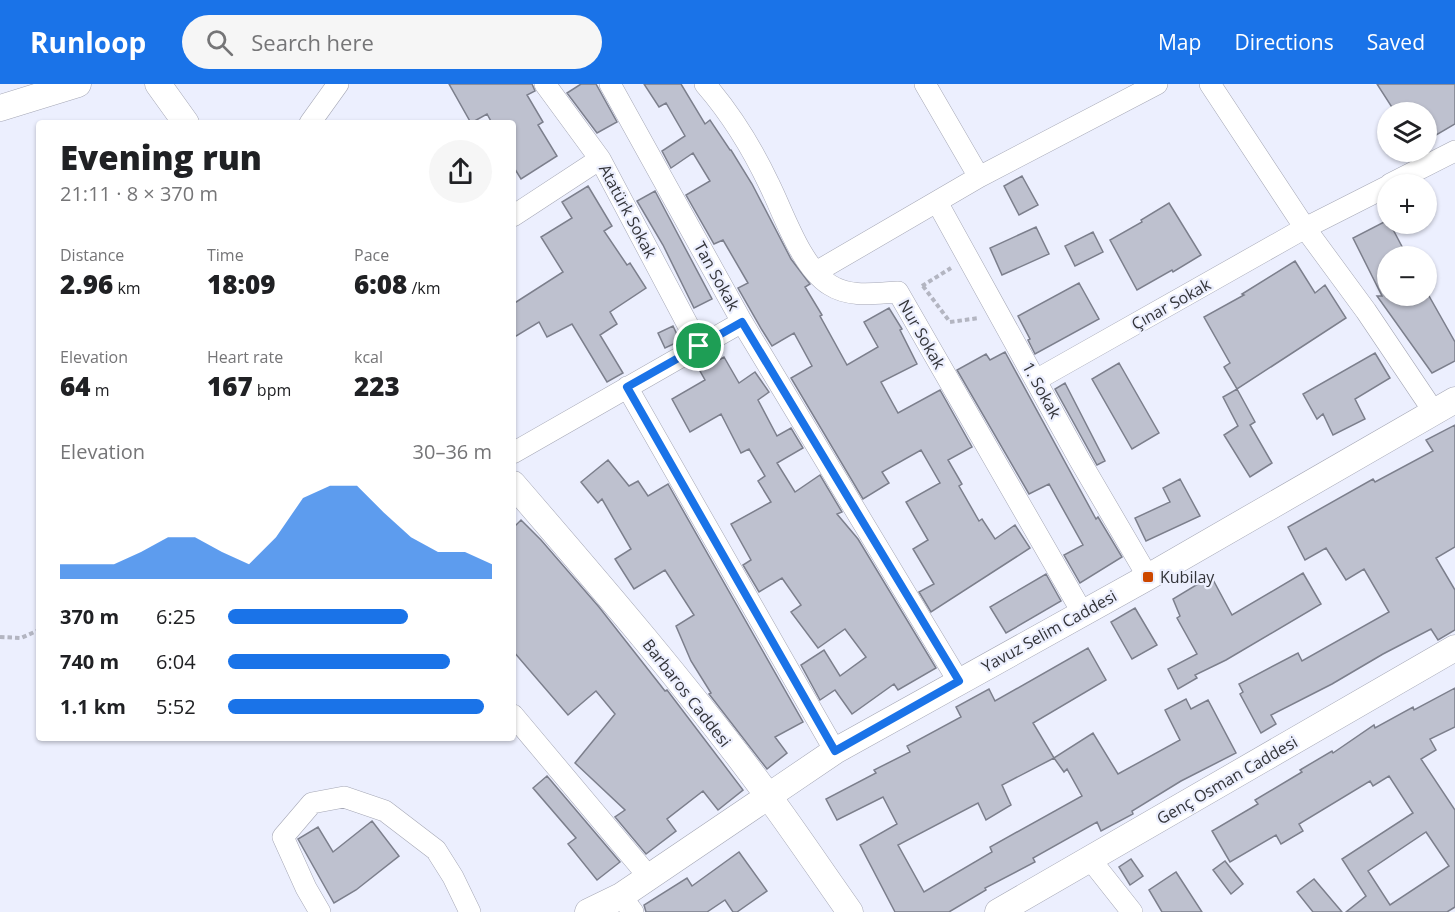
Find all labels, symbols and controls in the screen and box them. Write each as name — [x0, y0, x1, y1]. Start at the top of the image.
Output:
search box — [182, 15, 602, 69]
text: Runloop — [30, 23, 146, 61]
icon: search — [203, 26, 236, 59]
text: Search here — [251, 27, 374, 57]
text: Map — [1158, 28, 1201, 56]
text: Directions — [1234, 28, 1334, 56]
text: Saved — [1367, 28, 1425, 56]
map controls — [1377, 102, 1437, 306]
button: layers — [1377, 102, 1437, 162]
text: Evening run — [60, 135, 262, 180]
button: share — [429, 140, 492, 203]
street label: Atatürk Sokak — [594, 160, 662, 262]
button: + — [1377, 174, 1437, 234]
text: 21:11 · 8 × 370 m — [60, 180, 218, 207]
street label: Tan Sokak — [689, 238, 745, 315]
text: Distance — [60, 244, 124, 266]
text: Time — [207, 244, 244, 266]
text: Pace — [354, 244, 389, 266]
button: − — [1377, 246, 1437, 306]
text: 2.96 — [60, 266, 113, 302]
text: 18:09 — [207, 266, 275, 302]
text: 6:08 — [354, 266, 407, 302]
street label: Çınar Sokak — [1127, 273, 1215, 335]
text: km — [113, 277, 141, 299]
text: /km — [407, 277, 440, 299]
street label: Nur Sokak — [893, 295, 951, 373]
pin — [673, 320, 724, 371]
icon: arrive — [682, 329, 715, 362]
text: Elevation — [60, 346, 128, 368]
text: Heart rate — [207, 346, 283, 368]
text: kcal — [354, 346, 383, 368]
street label: 1. Sokak — [1017, 358, 1067, 423]
text: 64 — [60, 368, 90, 404]
text: 167 — [207, 368, 253, 404]
text: 223 — [354, 368, 400, 404]
text: m — [90, 379, 109, 401]
text: bpm — [253, 379, 291, 401]
text: Elevation — [60, 438, 145, 465]
text: 30–36 m — [413, 438, 492, 465]
place label: Kubilay — [1160, 566, 1215, 588]
marker: Kubilay — [1141, 570, 1155, 584]
street label: Yavuz Selim Caddesi — [978, 585, 1120, 677]
text: 370 m — [60, 603, 119, 630]
text: 6:25 — [156, 603, 196, 630]
street label: Barbaros Caddesi — [638, 634, 736, 752]
text: 740 m — [60, 648, 119, 675]
text: 6:04 — [156, 648, 196, 675]
text: 1.1 km — [60, 693, 126, 720]
text: 5:52 — [156, 693, 196, 720]
street label: Genç Osman Caddesi — [1153, 731, 1301, 829]

